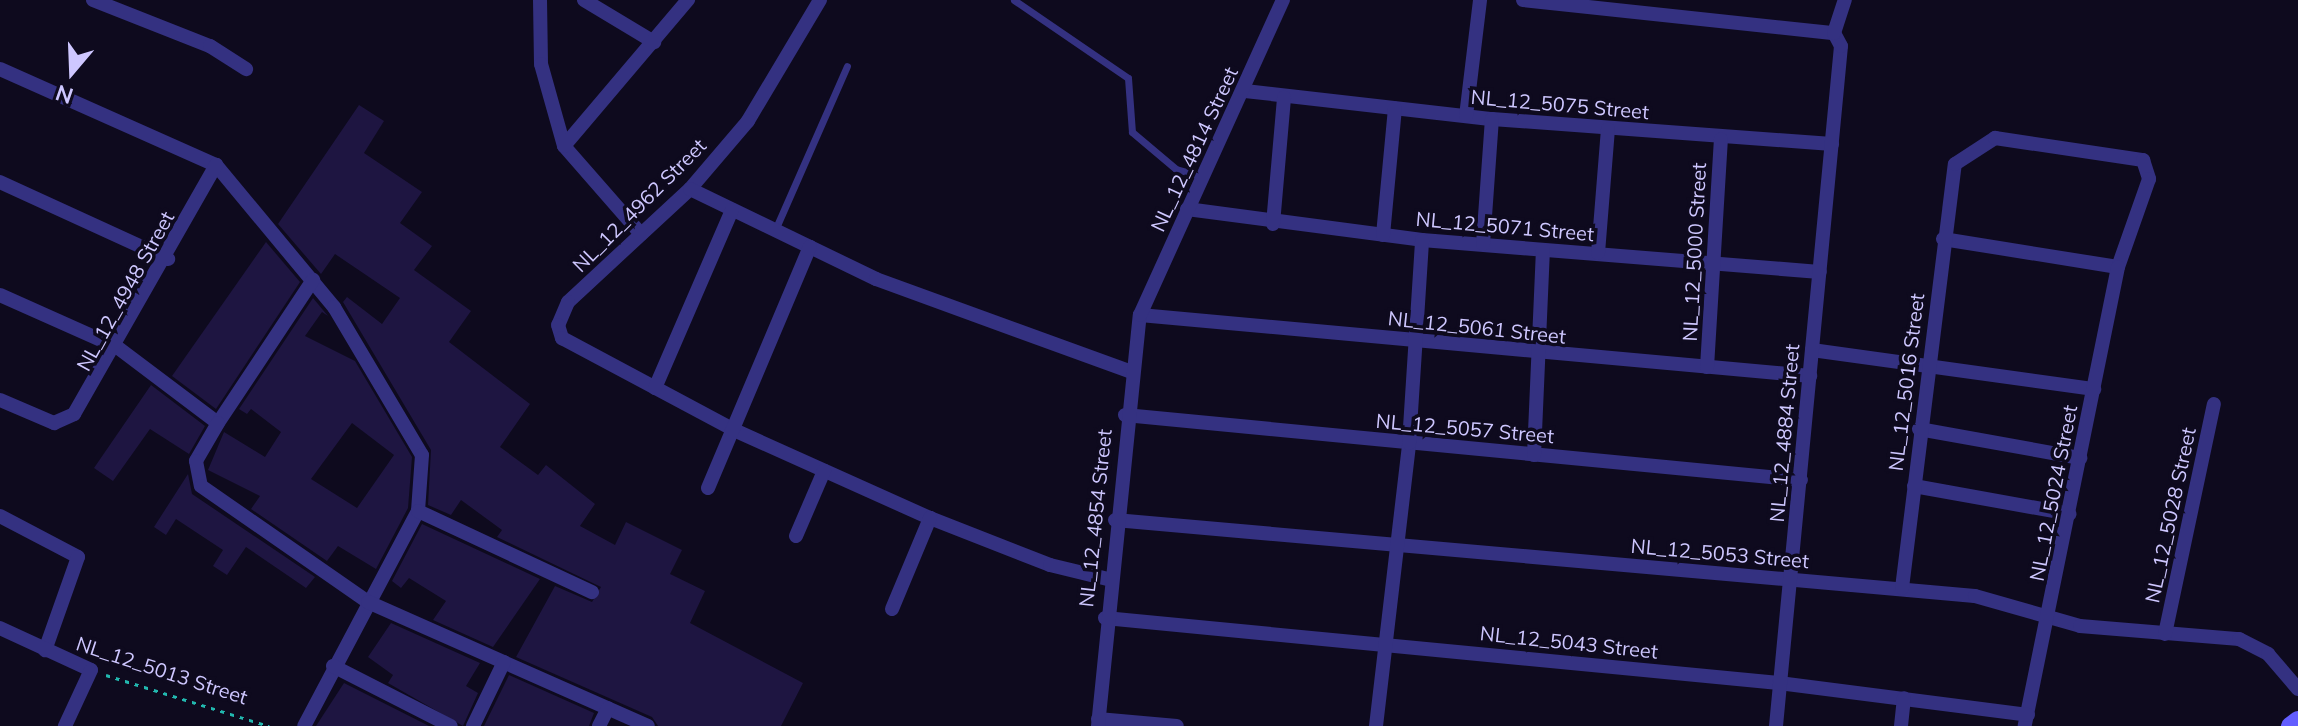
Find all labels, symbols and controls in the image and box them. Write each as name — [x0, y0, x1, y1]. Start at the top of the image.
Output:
north arrow — [32, 32, 112, 112]
street label: NL_12_4814 Street — [1145, 63, 1243, 235]
text: N — [52, 79, 77, 111]
street label: NL_12_5075 Street — [1470, 84, 1650, 124]
street label: NL_12_4962 Street — [567, 133, 711, 277]
street label: NL_12_5000 Street — [1677, 162, 1711, 342]
street label: NL_12_5071 Street — [1415, 206, 1595, 246]
street label: NL_12_4948 Street — [71, 207, 179, 375]
street label: NL_12_5016 Street — [1883, 292, 1929, 472]
street label: NL_12_5061 Street — [1387, 306, 1567, 348]
street label: NL_12_4884 Street — [1764, 343, 1804, 523]
street label: NL_12_5024 Street — [2024, 403, 2082, 583]
street label: NL_12_5057 Street — [1375, 408, 1555, 448]
street label: NL_12_5028 Street — [2140, 425, 2200, 605]
street label: NL_12_4854 Street — [1074, 428, 1116, 608]
street label: NL_12_5053 Street — [1630, 533, 1810, 573]
street label: NL_12_5043 Street — [1479, 621, 1659, 663]
street label: NL_12_5013 Street — [73, 631, 251, 709]

